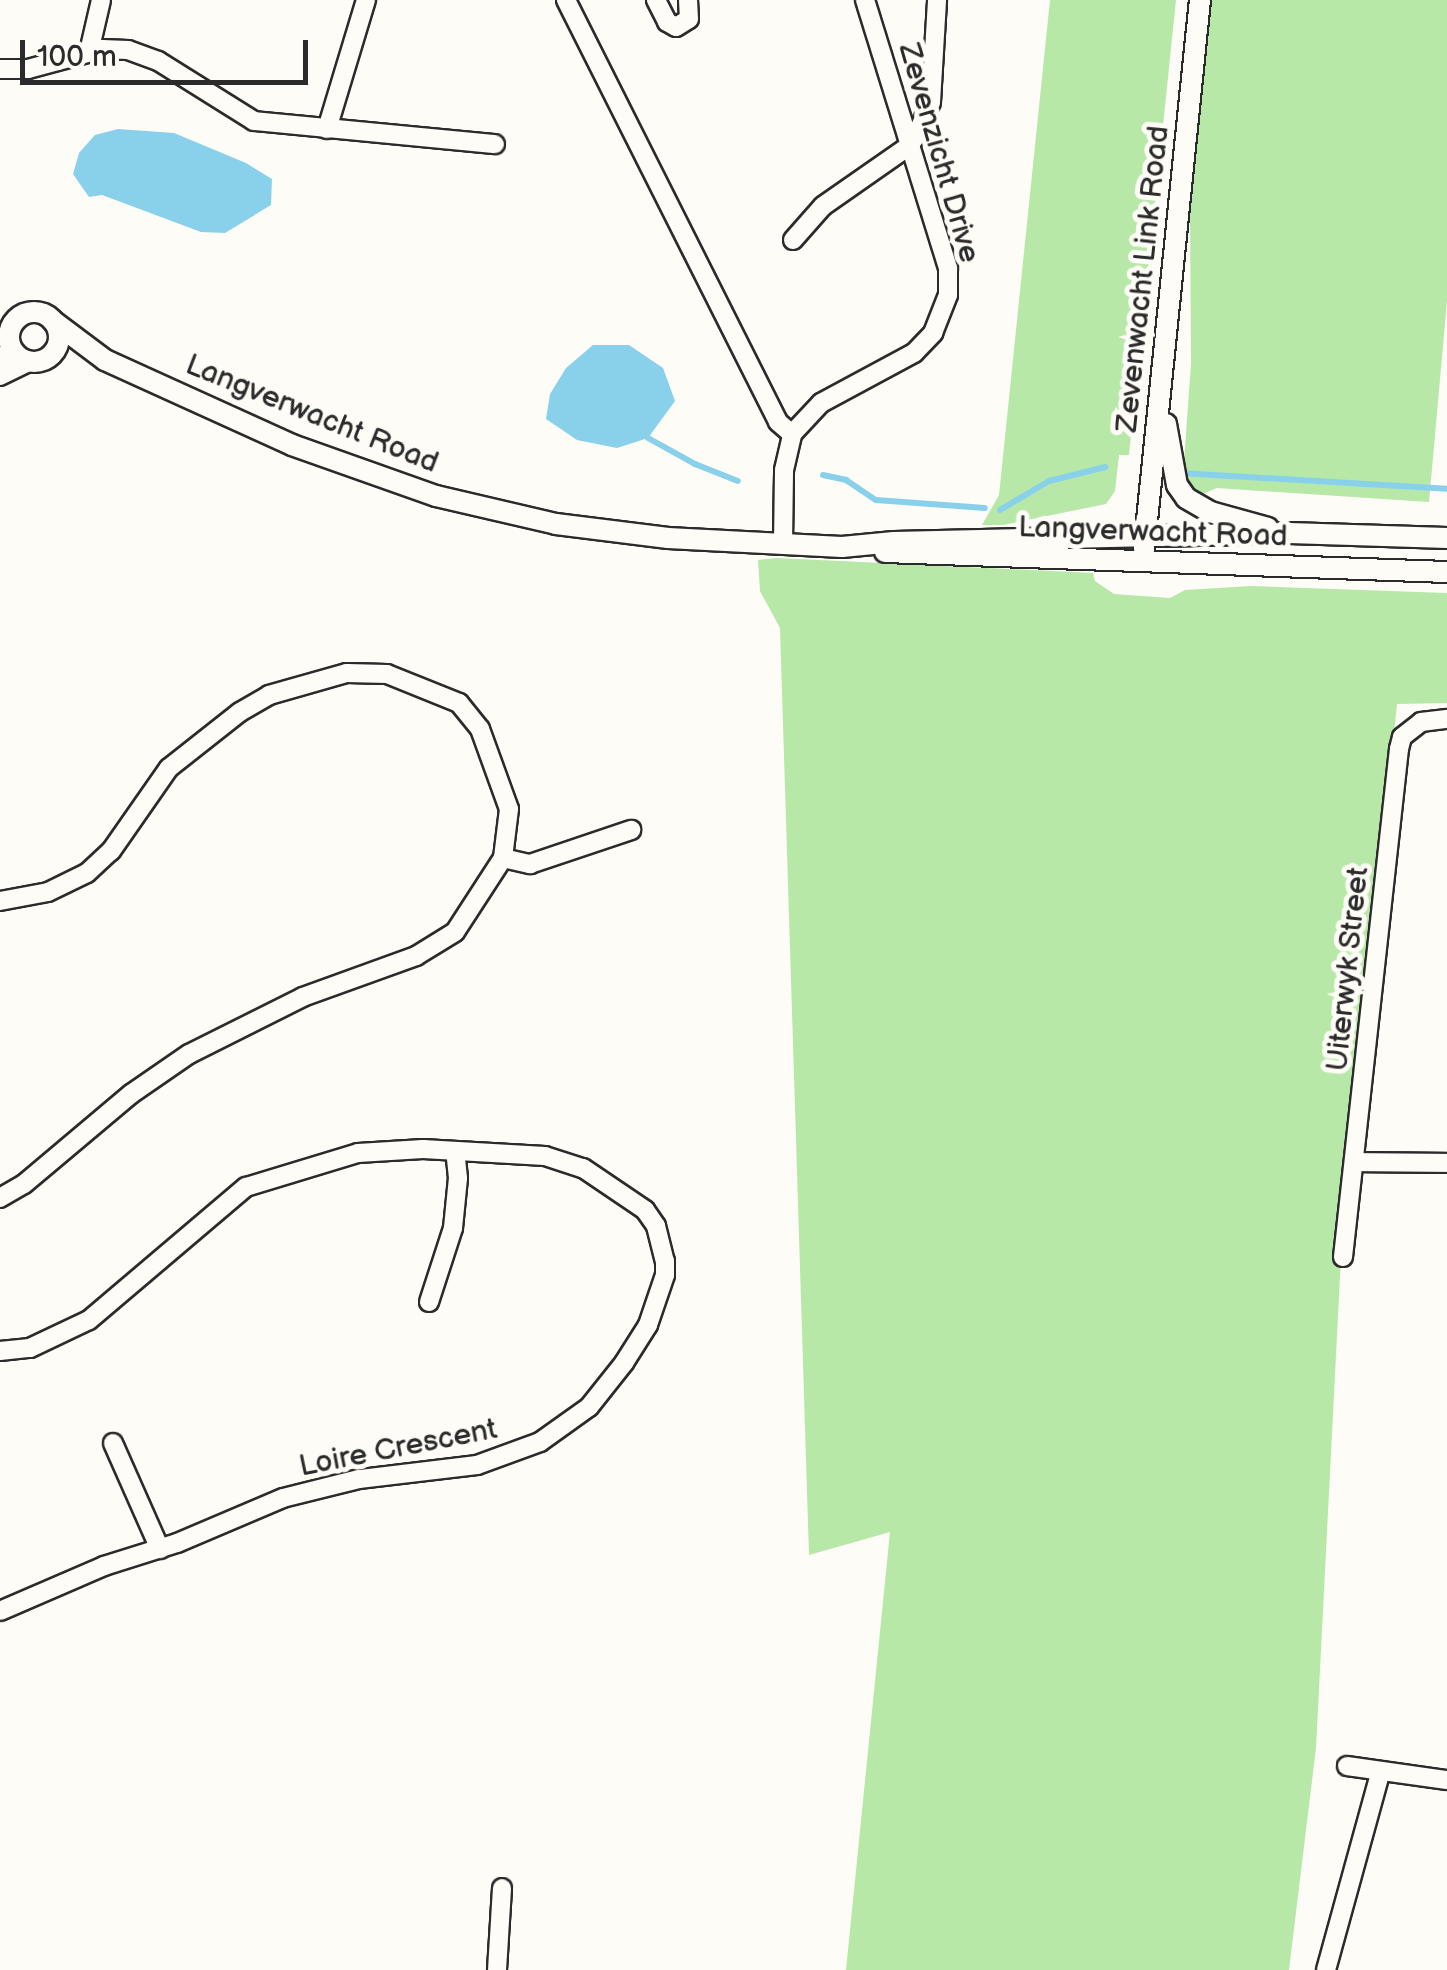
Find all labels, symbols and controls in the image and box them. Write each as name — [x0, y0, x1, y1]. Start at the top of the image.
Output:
scale bar — [25, 20, 312, 82]
text: 100 m — [37, 39, 117, 75]
street label: Zevenzicht Drive — [890, 39, 988, 267]
street label: Zevenwacht Link Road — [1109, 124, 1177, 434]
street label: Langverwacht Road — [180, 347, 444, 481]
street label: Langverwacht Road — [1018, 509, 1288, 555]
street label: Uiterwyk Street — [1319, 865, 1377, 1073]
street label: Loire Crescent — [296, 1411, 500, 1485]

